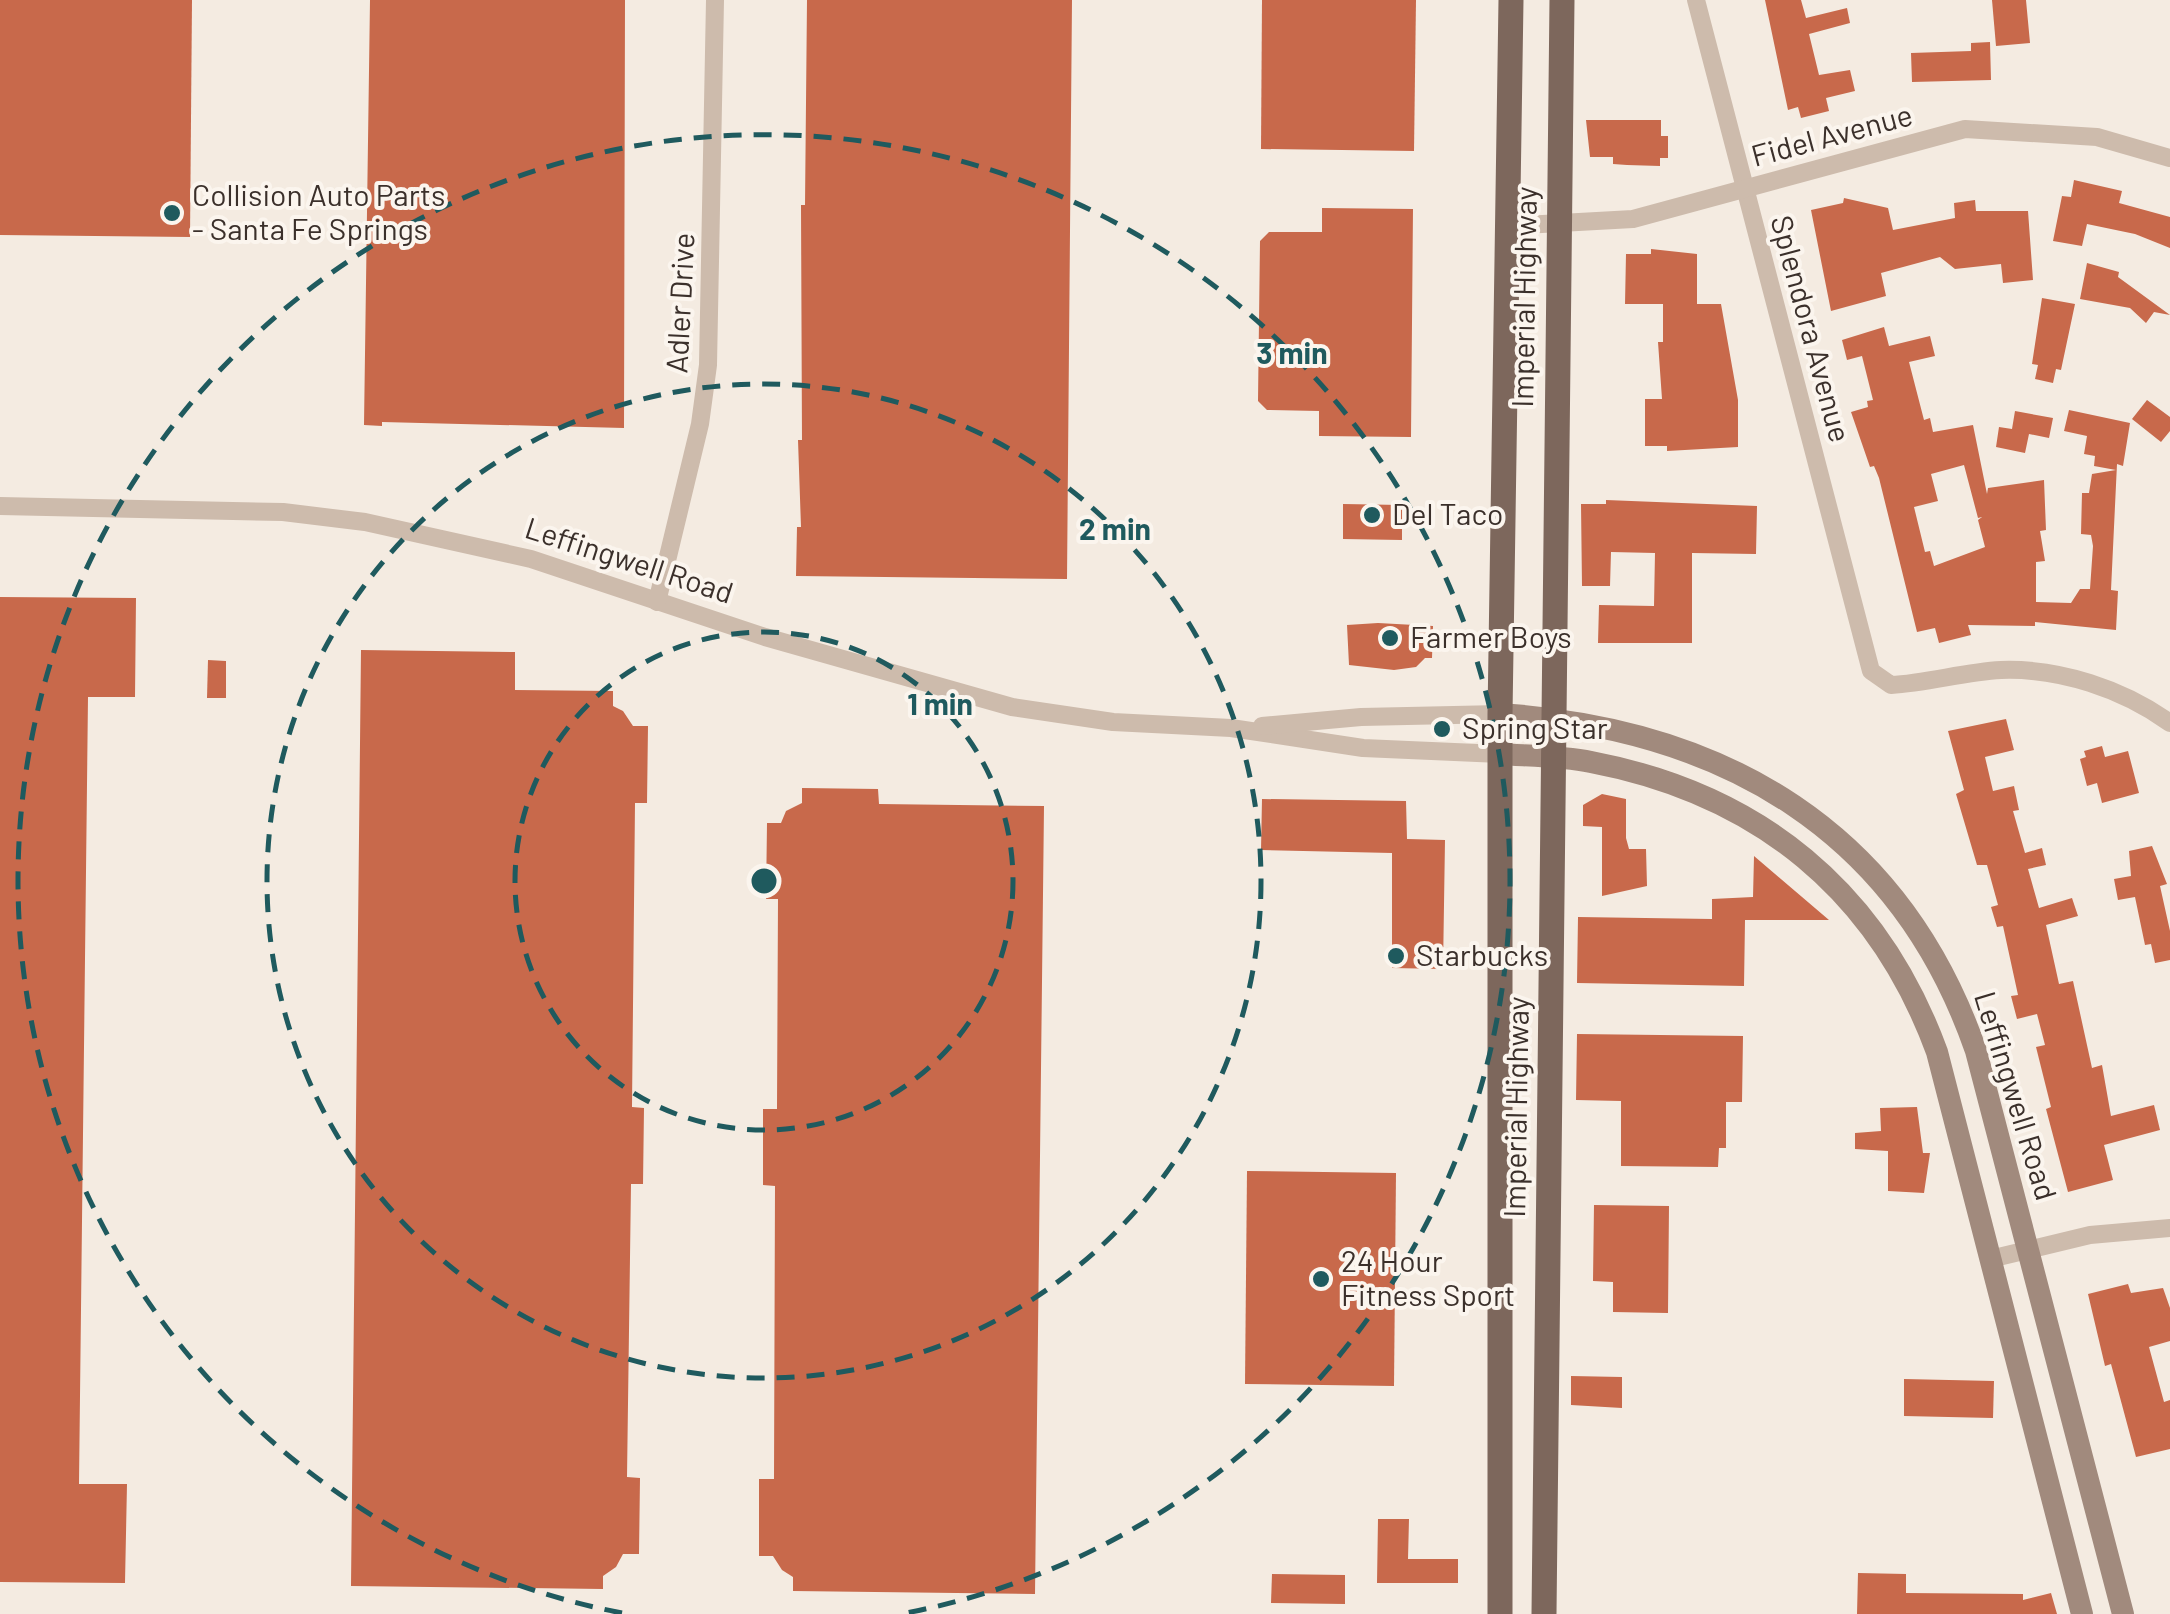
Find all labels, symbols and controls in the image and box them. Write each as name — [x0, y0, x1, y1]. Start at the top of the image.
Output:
street label: Fidel Avenue — [1747, 95, 1916, 173]
place label: Collision Auto Parts - Santa Fe Springs — [192, 176, 445, 246]
street label: Imperial Highway — [1503, 186, 1543, 408]
marker: Collision Auto Parts - Santa Fe Springs — [161, 202, 183, 224]
street label: Splendora Avenue — [1764, 211, 1859, 446]
street label: Adler Drive — [657, 232, 701, 374]
text: 3 min — [1256, 334, 1328, 370]
place label: Del Taco — [1392, 495, 1503, 531]
marker: Del Taco — [1361, 504, 1383, 526]
street label: Leffingwell Road — [521, 509, 738, 610]
text: 2 min — [1079, 510, 1151, 546]
place label: Farmer Boys — [1410, 618, 1572, 654]
marker: Farmer Boys — [1379, 627, 1401, 649]
text: 1 min — [907, 685, 973, 721]
place label: Spring Star — [1462, 709, 1608, 745]
marker: Spring Star — [1431, 718, 1453, 740]
centre of rings — [746, 863, 782, 899]
place label: Starbucks — [1416, 936, 1548, 972]
marker: Starbucks — [1385, 945, 1407, 967]
street label: Leffingwell Road — [1968, 987, 2066, 1204]
street label: Imperial Highway — [1495, 996, 1535, 1218]
place label: 24 Hour Fitness Sport — [1341, 1242, 1515, 1312]
marker: 24 Hour Fitness Sport — [1310, 1268, 1332, 1290]

